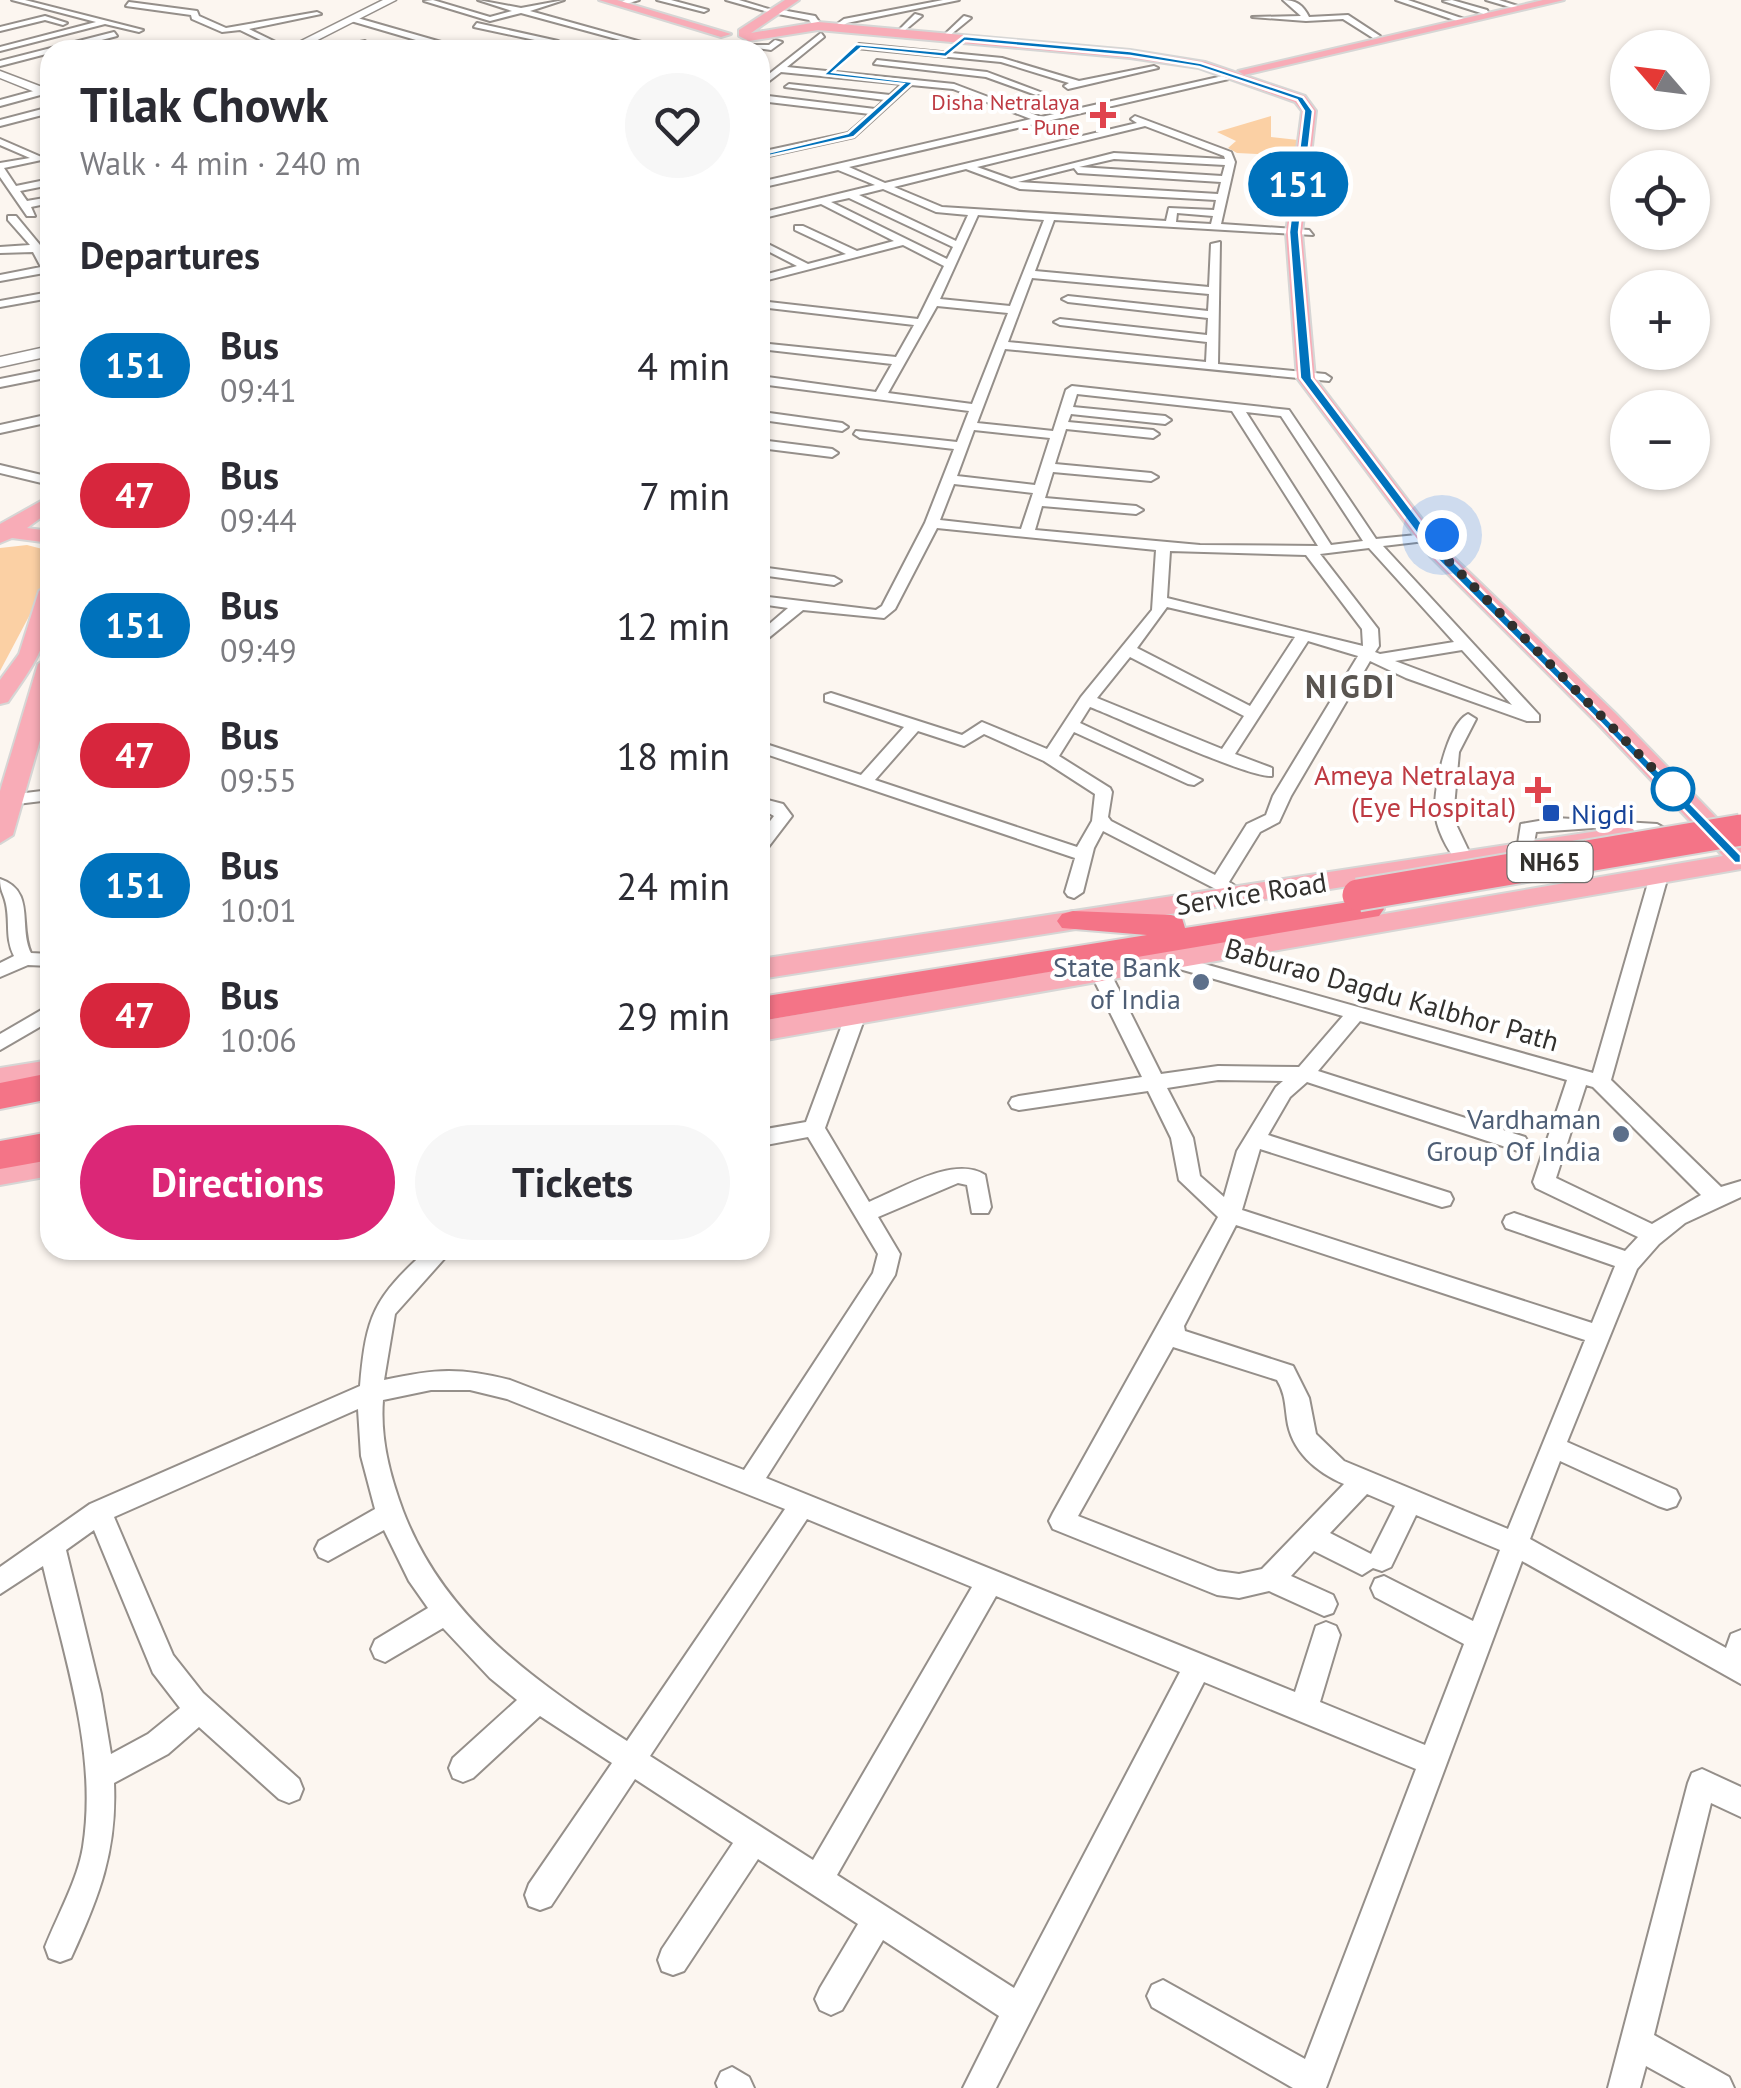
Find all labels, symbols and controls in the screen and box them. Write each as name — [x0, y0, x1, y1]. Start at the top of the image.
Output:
north arrow — [1610, 30, 1710, 130]
map controls — [1610, 30, 1710, 490]
text: Tilak Chowk — [80, 73, 328, 135]
button: heart — [625, 73, 730, 178]
place label: Disha Netralaya - Pune — [931, 88, 1080, 141]
marker: Disha Netralaya - Pune — [1090, 102, 1116, 128]
text: Walk · 4 min · 240 m — [80, 142, 361, 184]
button: locate — [1610, 150, 1710, 250]
line badge: 151 — [1240, 152, 1356, 216]
text: 151 — [1268, 161, 1328, 207]
text: Departures — [80, 230, 260, 279]
button: + — [1610, 270, 1710, 370]
text: Bus — [220, 320, 279, 369]
text: 4 min — [637, 341, 730, 390]
text: 151 — [105, 342, 165, 388]
text: 09:41 — [220, 369, 297, 411]
button: − — [1610, 390, 1710, 490]
text: Bus — [220, 450, 279, 499]
text: 7 min — [639, 471, 730, 520]
text: 47 — [115, 472, 155, 518]
text: 09:44 — [220, 499, 297, 541]
your location — [1417, 510, 1467, 560]
text: Bus — [220, 580, 279, 629]
text: 12 min — [617, 601, 730, 650]
text: 151 — [105, 602, 165, 648]
text: 09:49 — [220, 629, 297, 671]
district label: NIGDI — [1305, 665, 1397, 707]
text: Bus — [220, 710, 279, 759]
text: 18 min — [617, 731, 730, 780]
text: 47 — [115, 732, 155, 778]
place label: Ameya Netralaya (Eye Hospital) — [1314, 756, 1516, 825]
text: 09:55 — [220, 759, 297, 801]
unlabelled marker — [1652, 768, 1694, 810]
marker: Ameya Netralaya (Eye Hospital) — [1525, 777, 1551, 803]
place label: Nigdi — [1571, 795, 1635, 832]
marker: Nigdi — [1540, 802, 1562, 824]
text: Bus — [220, 840, 279, 889]
road number: NH65 — [1508, 842, 1592, 882]
text: 24 min — [617, 861, 730, 910]
text: 151 — [105, 862, 165, 908]
street label: Service Road — [1173, 863, 1329, 923]
text: 10:01 — [220, 889, 297, 931]
street label: Baburao Dagdu Kalbhor Path — [1221, 929, 1563, 1059]
place label: State Bank of India — [1053, 948, 1182, 1017]
text: Bus — [220, 970, 279, 1019]
marker: State Bank of India — [1190, 971, 1212, 993]
text: 29 min — [617, 991, 730, 1040]
text: 47 — [115, 992, 155, 1038]
text: 10:06 — [220, 1019, 297, 1061]
place label: Vardhaman Group Of India — [1426, 1100, 1601, 1169]
marker: Vardhaman Group Of India — [1610, 1123, 1632, 1145]
button: Directions — [80, 1125, 395, 1240]
button: Tickets — [415, 1125, 730, 1240]

